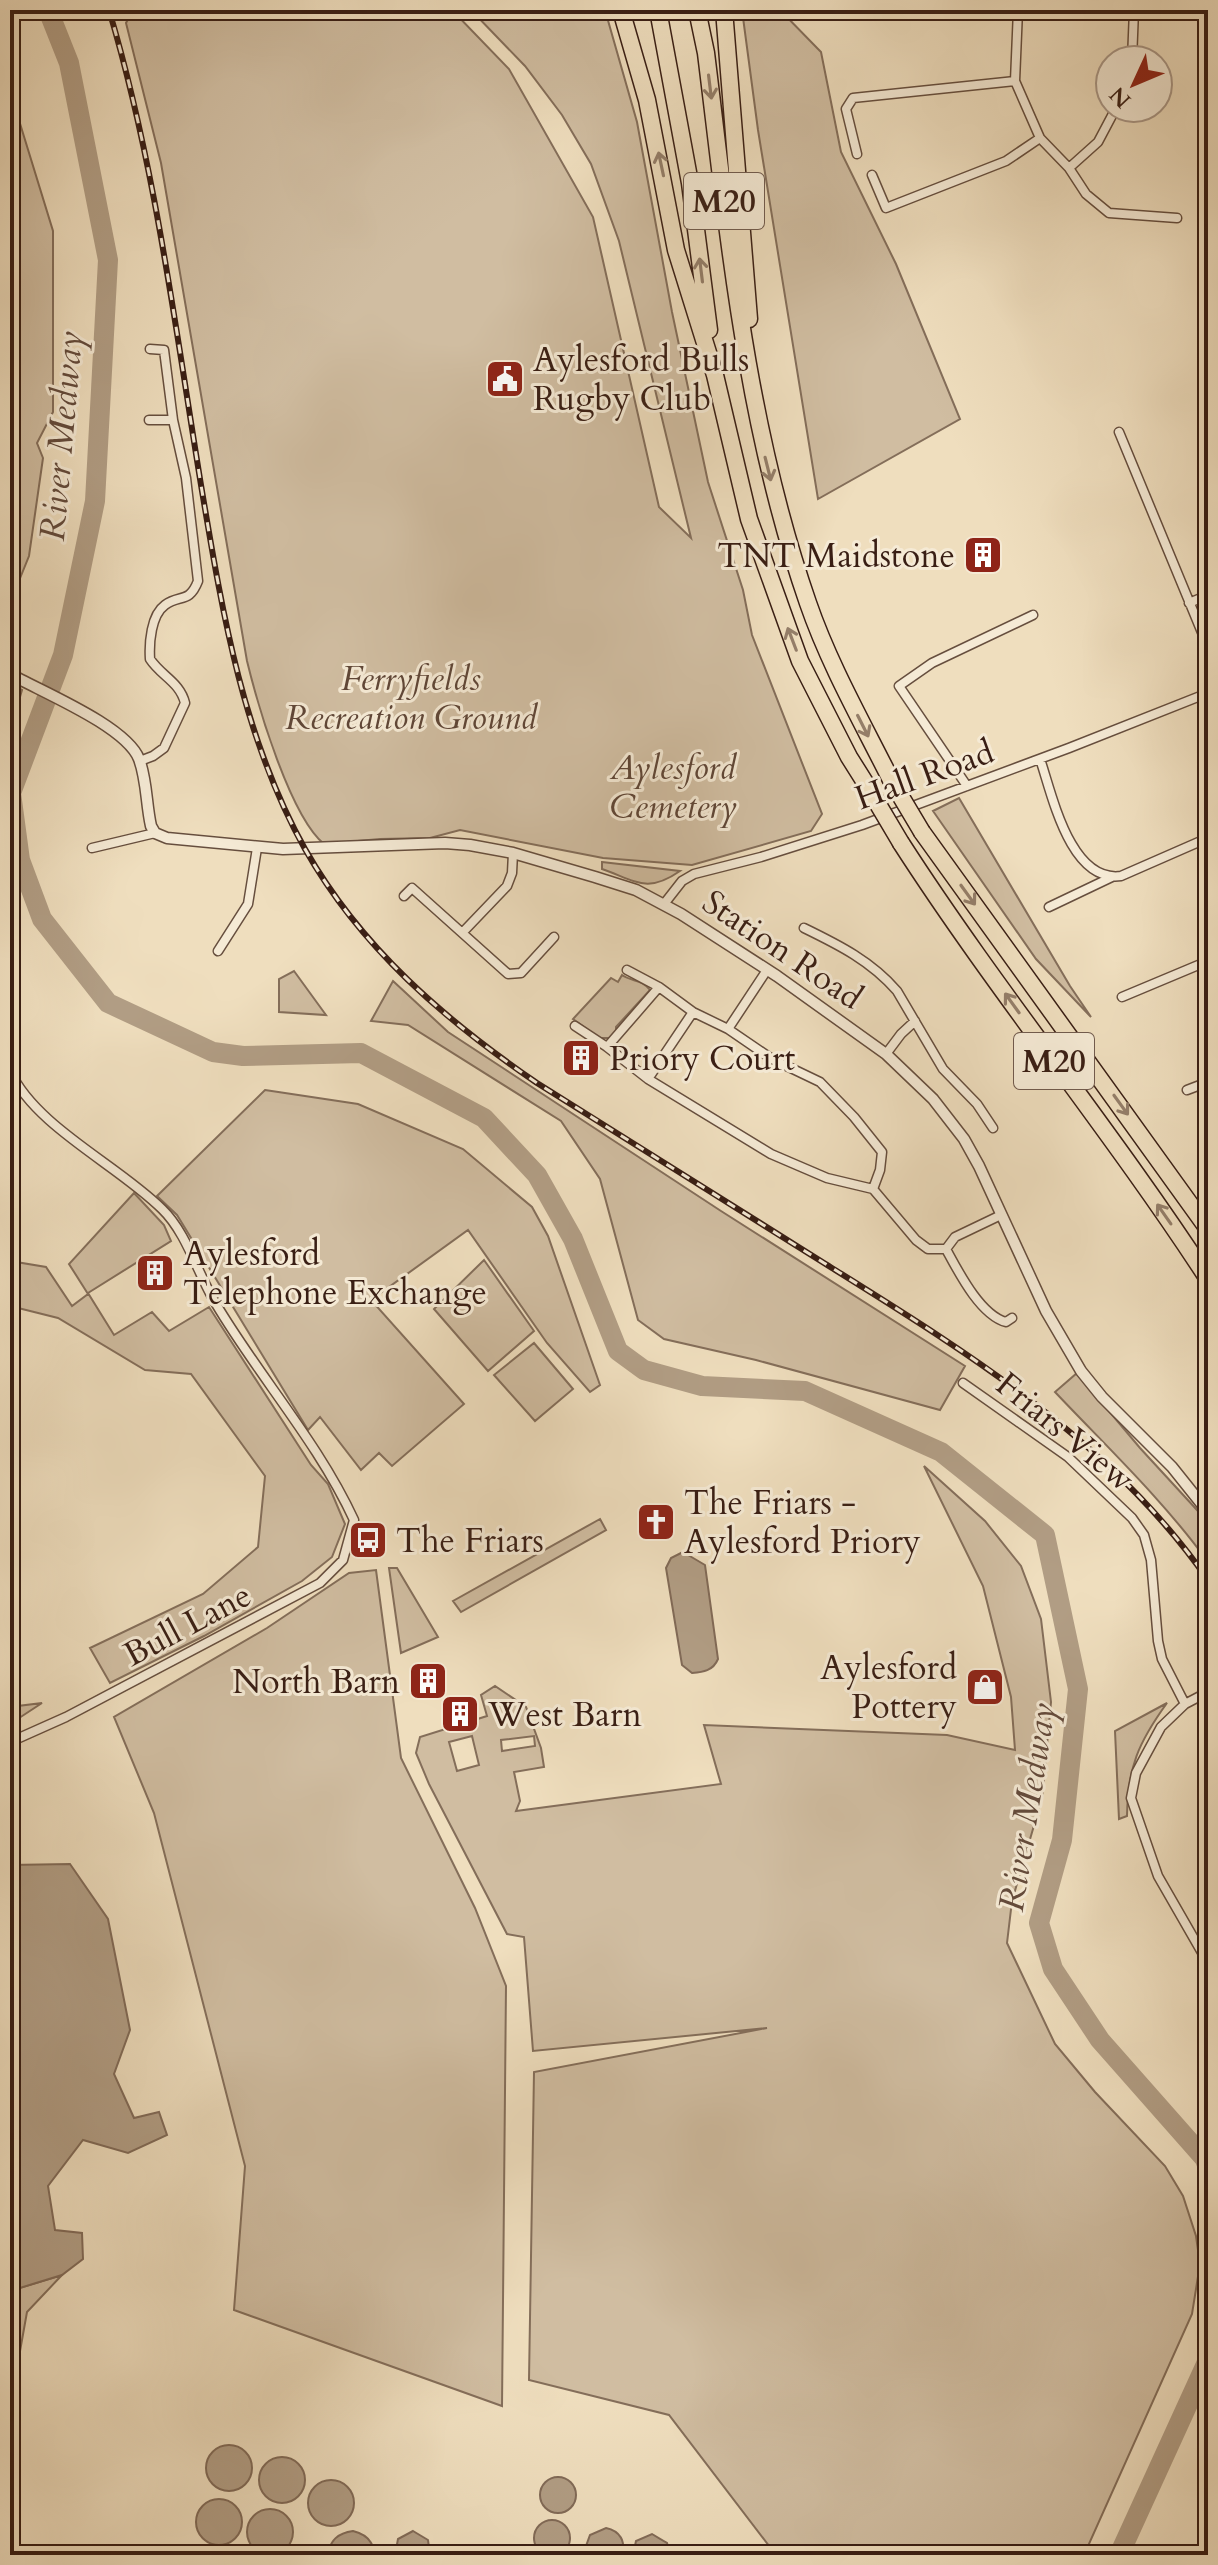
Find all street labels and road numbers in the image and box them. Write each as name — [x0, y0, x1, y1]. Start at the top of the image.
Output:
road number: M20 — [684, 173, 764, 229]
street label: Hall Road — [849, 729, 1000, 821]
street label: Station Road — [693, 879, 872, 1020]
road number: M20 — [1014, 1033, 1094, 1089]
street label: Friars View — [986, 1362, 1144, 1502]
street label: Bull Lane — [116, 1572, 259, 1678]

